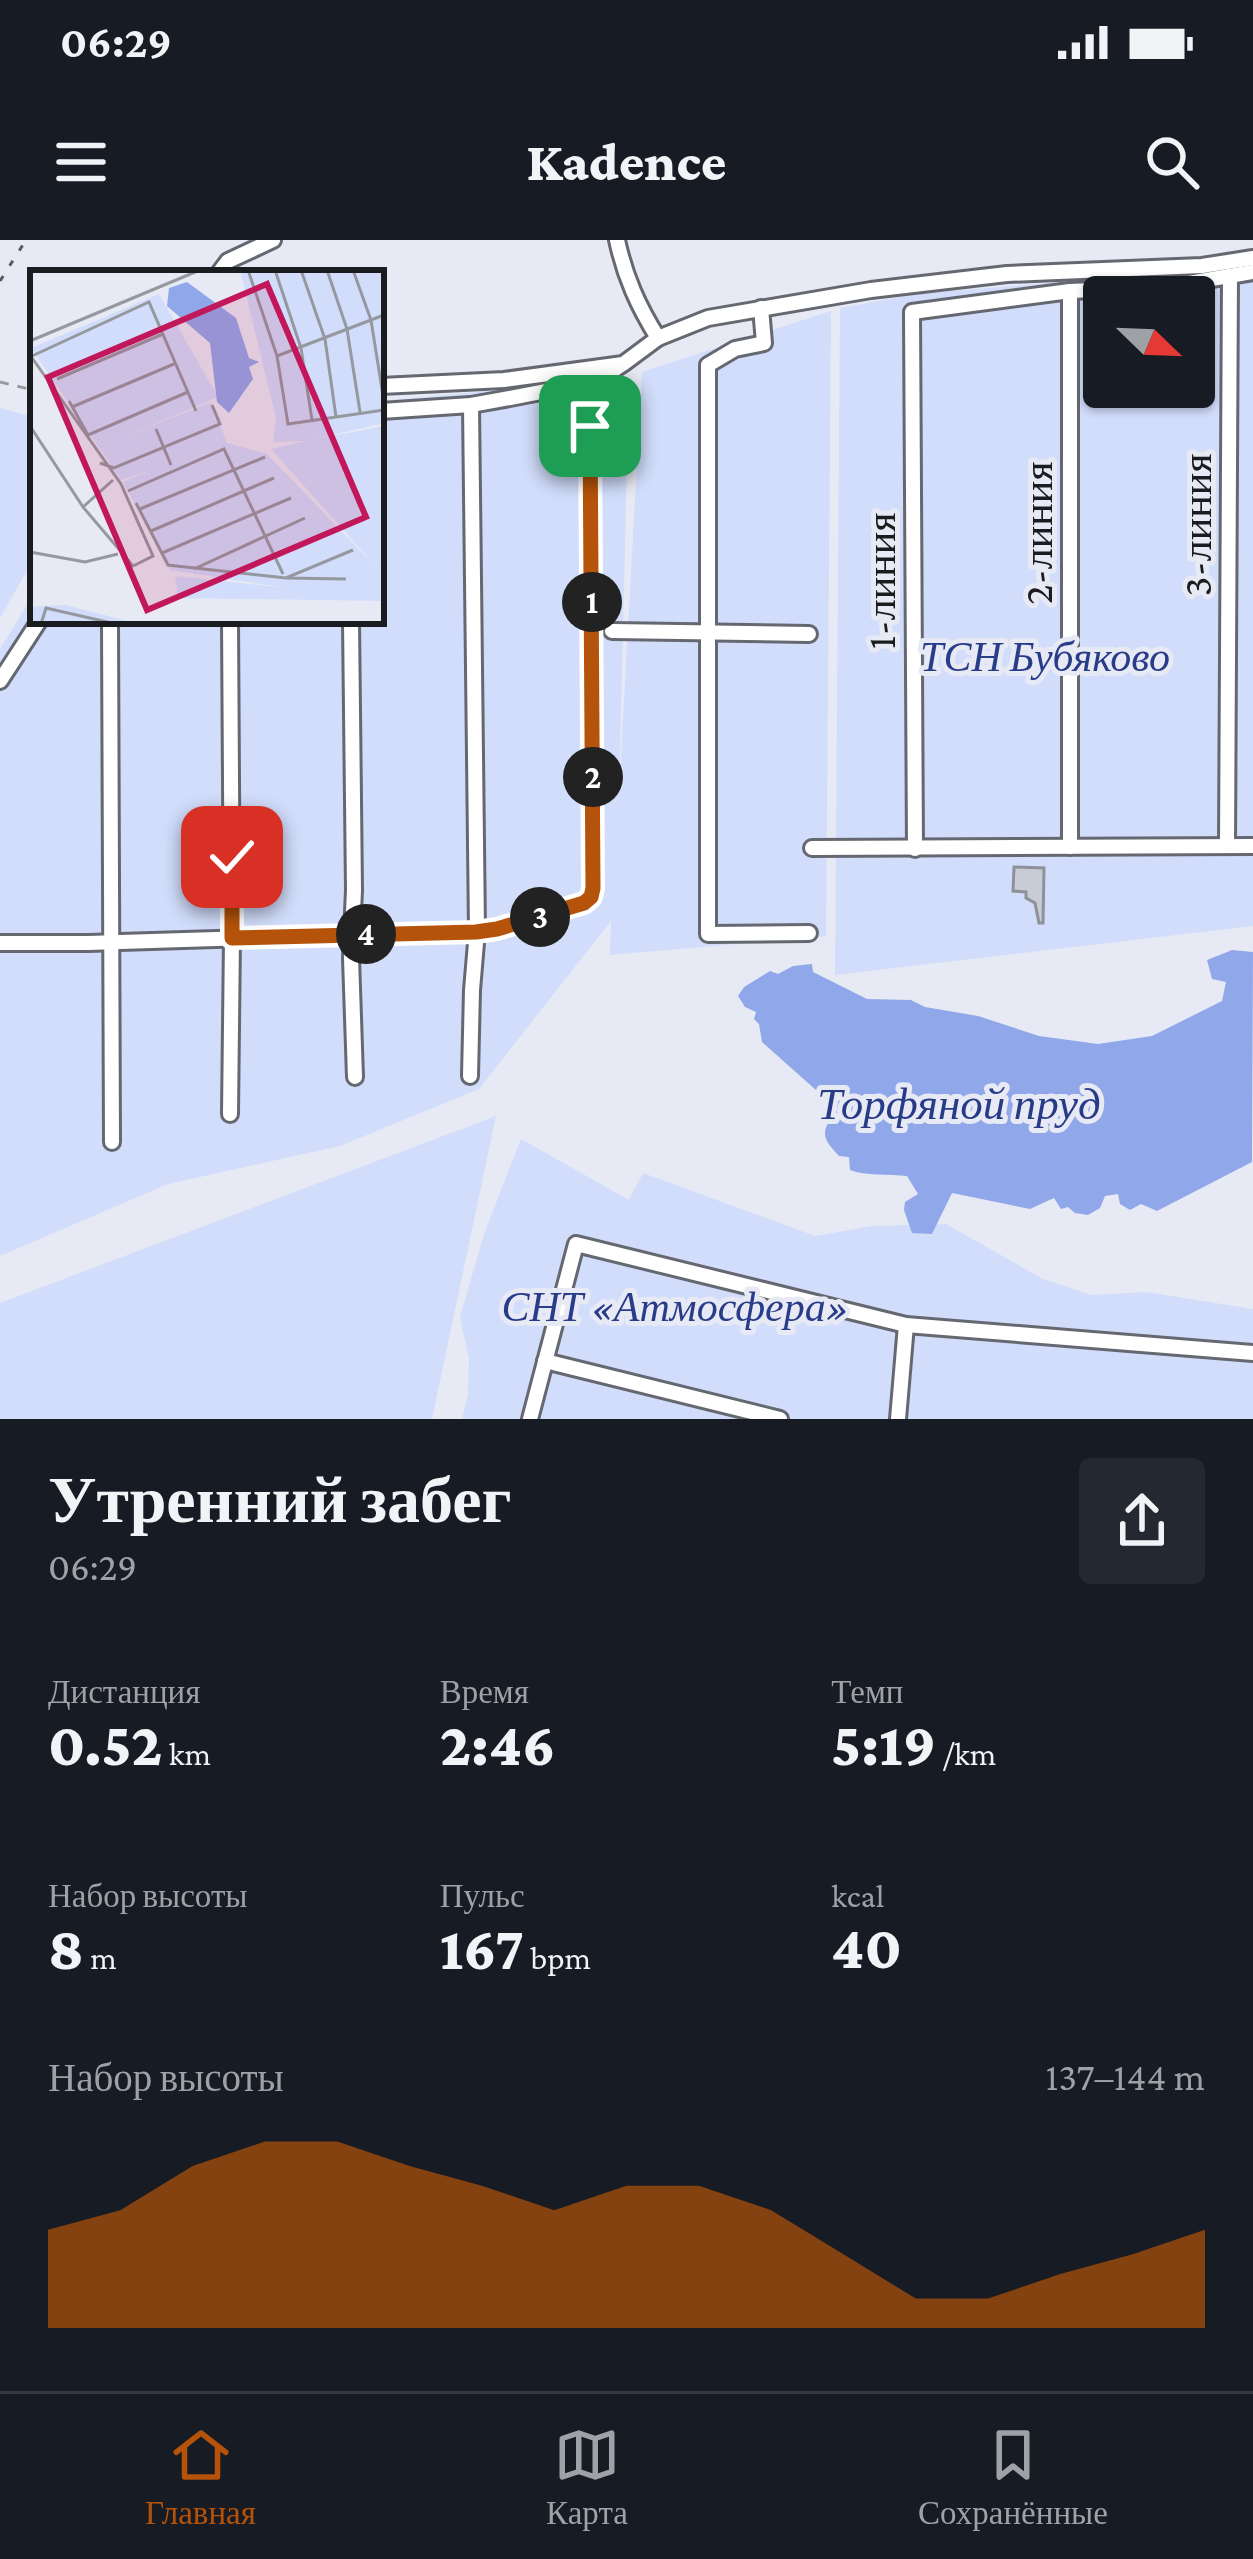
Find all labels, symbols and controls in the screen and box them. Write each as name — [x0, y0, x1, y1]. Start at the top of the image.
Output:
text: 06:29 — [60, 17, 172, 67]
icon: menu — [48, 129, 114, 195]
icon: search — [1139, 129, 1205, 195]
text: Kadence — [526, 132, 727, 192]
inset map — [30, 270, 384, 624]
north arrow — [1083, 276, 1215, 408]
map controls — [1083, 276, 1215, 408]
pin — [539, 375, 641, 477]
icon: arrive — [557, 393, 623, 459]
street label: 3-линия — [1173, 454, 1220, 596]
street label: 2-линия — [1014, 461, 1061, 605]
street label: 1-линия — [857, 513, 904, 649]
pin: 1 — [562, 572, 622, 632]
text: 1 — [586, 583, 598, 620]
park label: ТСН Бубяково — [920, 633, 1170, 680]
pin: 2 — [563, 747, 623, 807]
text: 2 — [585, 758, 601, 795]
pin — [181, 806, 283, 908]
icon: check — [199, 824, 265, 890]
pin: 3 — [510, 887, 570, 947]
text: 3 — [532, 898, 548, 935]
pin: 4 — [336, 904, 396, 964]
text: 4 — [357, 915, 375, 952]
water label: Торфяной пруд — [817, 1079, 1101, 1129]
park label: СНТ «Атмосфера» — [502, 1283, 848, 1330]
button: share — [1079, 1458, 1205, 1584]
text: Утренний забег — [48, 1463, 511, 1536]
text: 06:29 — [48, 1545, 137, 1588]
text: Дистанция — [48, 1673, 200, 1710]
text: Время — [440, 1673, 529, 1710]
text: Темп — [831, 1673, 903, 1710]
text: 0.52 — [48, 1711, 162, 1778]
text: 2:46 — [440, 1711, 556, 1778]
text: 5:19 — [831, 1711, 936, 1778]
text: km — [162, 1735, 211, 1772]
text: /km — [936, 1735, 996, 1772]
text: Набор высоты — [48, 1877, 248, 1914]
text: Пульс — [440, 1877, 525, 1914]
text: kcal — [831, 1877, 885, 1914]
text: 40 — [831, 1914, 902, 1981]
text: 8 — [48, 1915, 84, 1982]
text: 167 — [440, 1915, 524, 1982]
text: m — [84, 1939, 117, 1976]
text: bpm — [524, 1939, 591, 1976]
text: 137–144 m — [1045, 2055, 1205, 2098]
text: Набор высоты — [48, 2056, 284, 2099]
tab: Главная — [145, 2422, 256, 2532]
tab: Карта — [546, 2422, 628, 2532]
tab: Сохранённые — [918, 2422, 1108, 2532]

